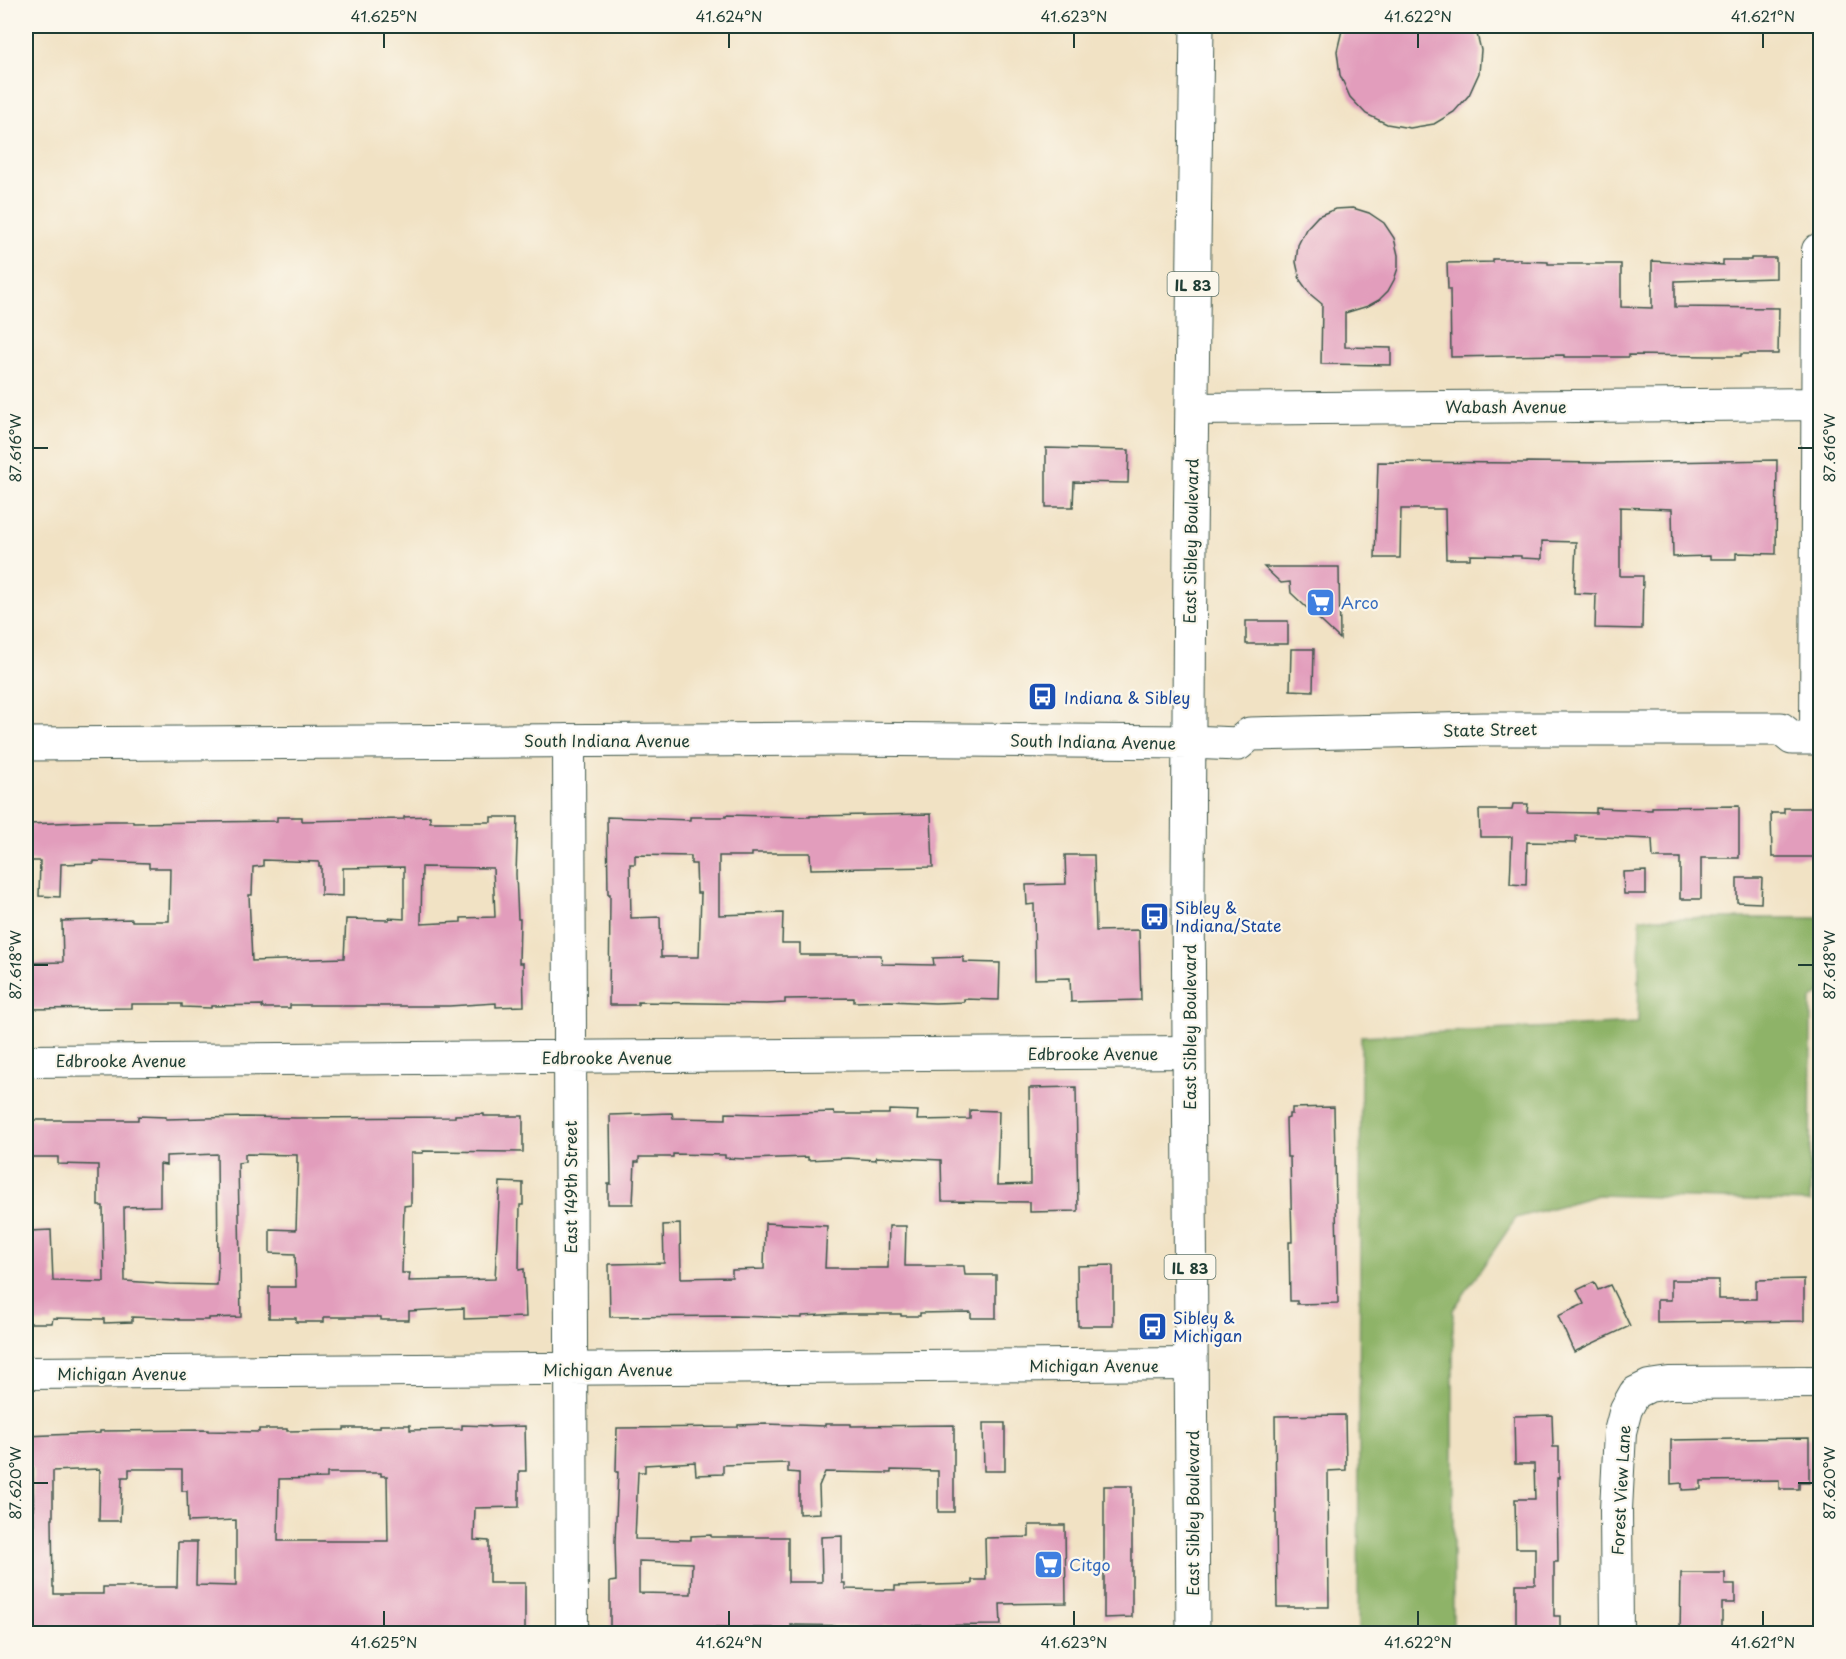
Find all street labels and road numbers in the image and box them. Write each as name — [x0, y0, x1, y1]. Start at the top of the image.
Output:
road number: IL 83 — [1168, 272, 1218, 296]
street label: Wabash Avenue — [1445, 394, 1567, 418]
street label: East Sibley Boulevard — [1177, 458, 1203, 624]
street label: State Street — [1443, 716, 1538, 742]
street label: South Indiana Avenue — [524, 728, 690, 752]
street label: South Indiana Avenue — [1010, 728, 1176, 754]
street label: East Sibley Boulevard — [1177, 944, 1201, 1110]
street label: Edbrooke Avenue — [1028, 1041, 1159, 1065]
street label: Edbrooke Avenue — [542, 1045, 673, 1069]
street label: Edbrooke Avenue — [56, 1048, 187, 1072]
street label: East 149th Street — [558, 1120, 582, 1254]
road number: IL 83 — [1164, 1255, 1216, 1279]
street label: Michigan Avenue — [1029, 1353, 1159, 1377]
street label: Michigan Avenue — [543, 1357, 673, 1381]
street label: Michigan Avenue — [57, 1361, 187, 1385]
street label: Forest View Lane — [1605, 1424, 1635, 1556]
street label: East Sibley Boulevard — [1180, 1430, 1204, 1596]

